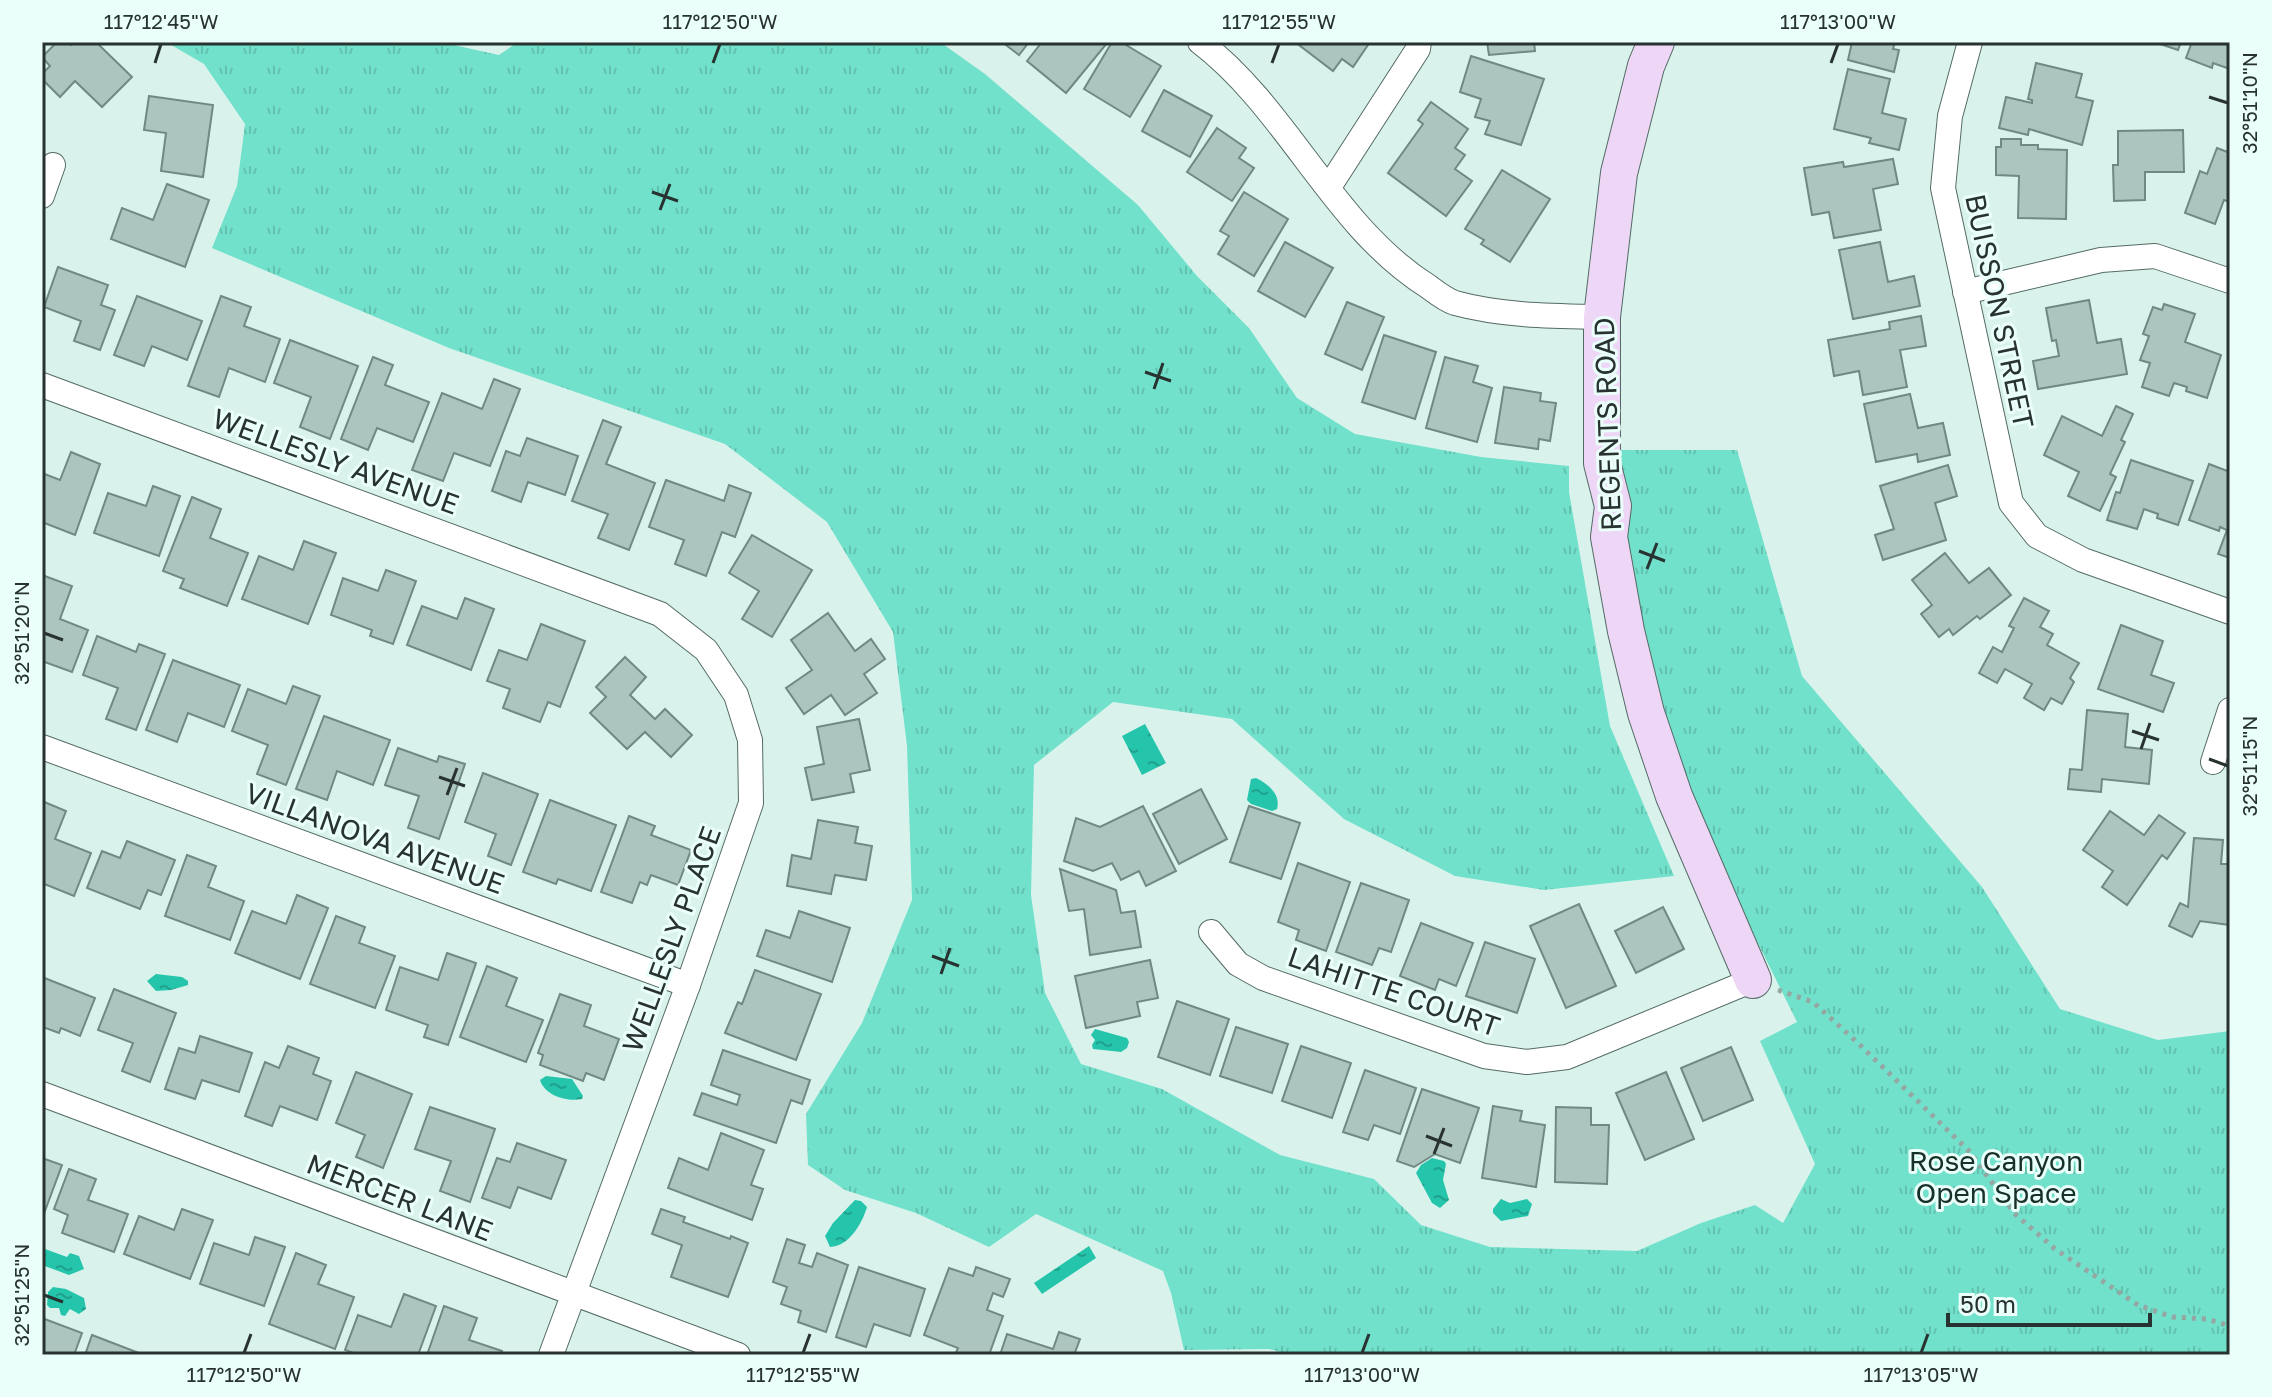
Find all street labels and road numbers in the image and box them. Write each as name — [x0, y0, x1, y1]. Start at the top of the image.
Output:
street label: BUISSON STREET — [1959, 191, 2041, 431]
street label: REGENTS ROAD — [1587, 317, 1627, 531]
street label: WELLESLY AVENUE — [209, 401, 463, 521]
street label: VILLANOVA AVENUE — [241, 776, 509, 900]
street label: WELLESLY PLACE — [615, 822, 727, 1056]
street label: LAHITTE COURT — [1284, 939, 1504, 1043]
street label: MERCER LANE — [302, 1146, 498, 1248]

